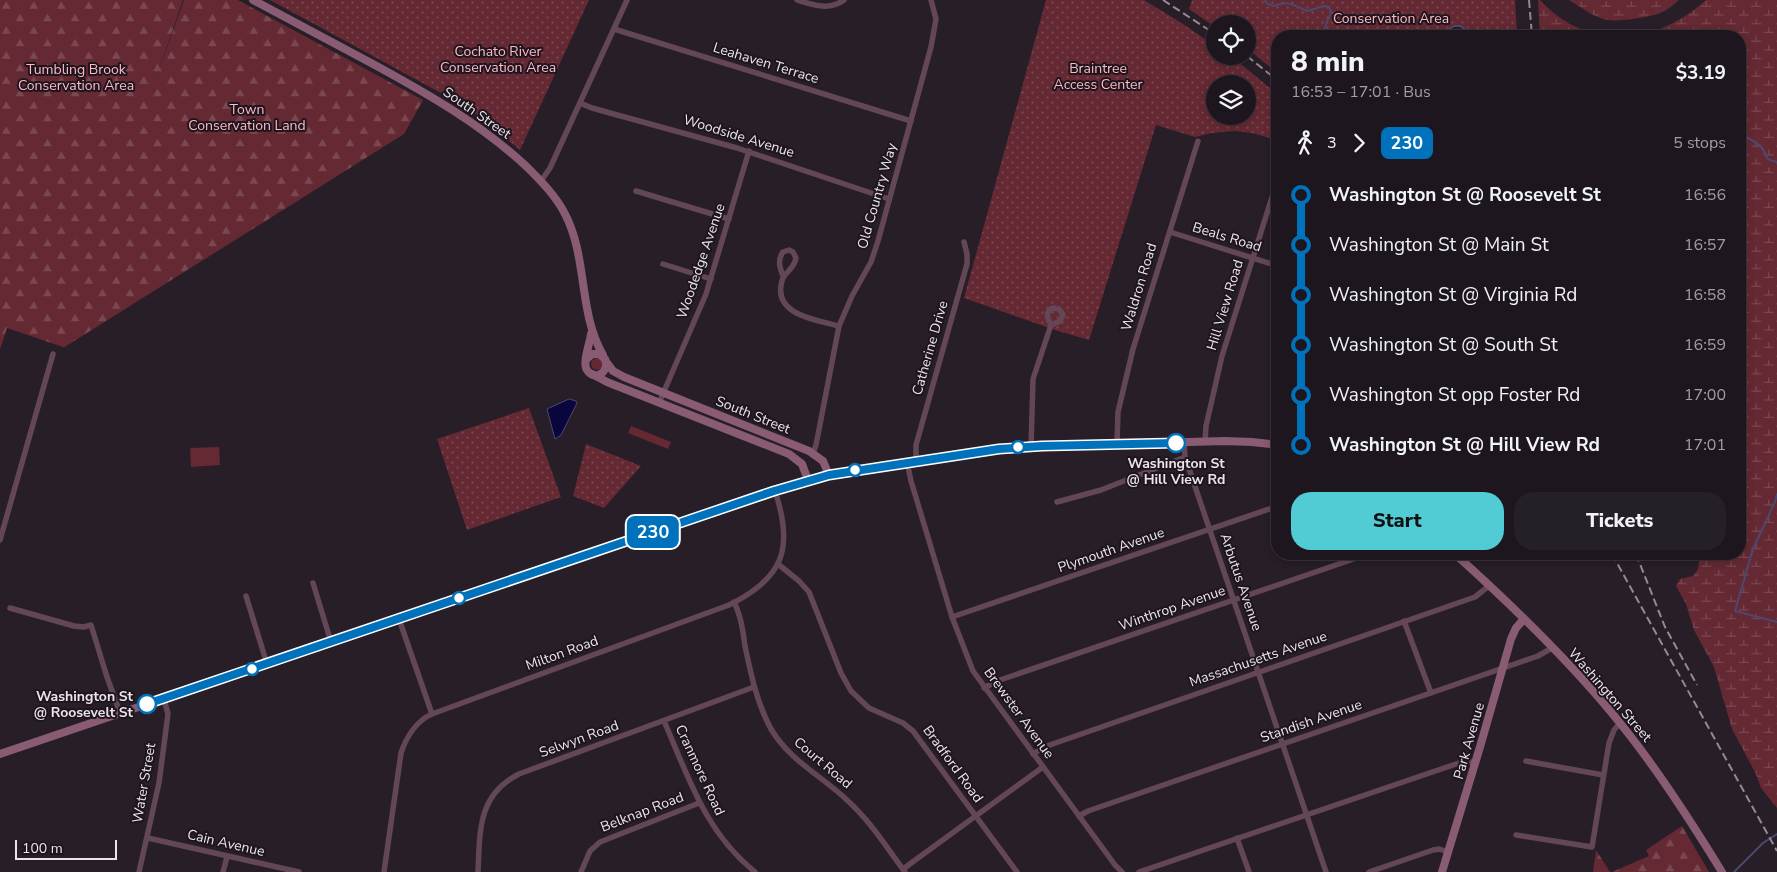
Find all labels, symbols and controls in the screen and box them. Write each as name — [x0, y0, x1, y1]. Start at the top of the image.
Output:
park label: Conservation Area — [1333, 9, 1449, 28]
map controls — [1206, 15, 1256, 125]
button: locate — [1206, 15, 1256, 65]
street label: Leahaven Terrace — [711, 38, 821, 88]
park label: Cochato River Conservation Area — [440, 42, 556, 77]
text: 8 min — [1291, 43, 1365, 81]
park label: Braintree Access Center — [1054, 59, 1142, 94]
park label: Tumbling Brook Conservation Area — [18, 60, 134, 95]
text: $3.19 — [1676, 60, 1726, 86]
button: layers — [1206, 75, 1256, 125]
text: 16:53 – 17:01 · Bus — [1291, 81, 1431, 103]
street label: South Street — [439, 83, 515, 143]
park label: Town Conservation Land — [188, 100, 306, 135]
street label: Woodside Avenue — [681, 110, 797, 162]
icon: walk — [1291, 129, 1319, 157]
icon: forward — [1345, 129, 1373, 157]
text: 230 — [1391, 131, 1423, 155]
text: 3 — [1327, 132, 1337, 154]
text: 5 stops — [1673, 132, 1726, 154]
street label: Old Country Way — [853, 140, 901, 251]
text: Washington St @ Roosevelt St — [1329, 182, 1601, 208]
text: 16:56 — [1684, 184, 1726, 206]
street label: Woodedge Avenue — [672, 201, 730, 321]
street label: Beals Road — [1190, 217, 1264, 257]
text: Washington St @ Main St — [1329, 232, 1549, 258]
text: 16:57 — [1684, 234, 1726, 256]
street label: Waldron Road — [1117, 241, 1161, 333]
street label: Hill View Road — [1202, 257, 1248, 353]
text: Washington St @ Virginia Rd — [1329, 282, 1577, 308]
text: 16:58 — [1684, 284, 1726, 306]
street label: Catherine Drive — [907, 299, 953, 397]
text: Washington St @ South St — [1329, 332, 1558, 358]
text: 16:59 — [1684, 334, 1726, 356]
text: Washington St opp Foster Rd — [1329, 382, 1580, 408]
text: 17:00 — [1684, 384, 1726, 406]
street label: South Street — [713, 391, 793, 439]
text: Washington St @ Hill View Rd — [1329, 432, 1600, 458]
marker: Washington St @ Hill View Rd — [1166, 433, 1186, 453]
text: 17:01 — [1684, 434, 1726, 456]
unlabelled marker — [1011, 440, 1025, 454]
place label: Washington St @ Hill View Rd — [1127, 454, 1225, 489]
unlabelled marker — [848, 463, 862, 477]
button: Start — [1291, 492, 1504, 550]
button: Tickets — [1514, 492, 1726, 550]
line badge: 230 — [624, 516, 682, 548]
text: 230 — [637, 520, 669, 544]
street label: Plymouth Avenue — [1055, 523, 1167, 577]
street label: Arbutus Avenue — [1215, 531, 1267, 633]
street label: Winthrop Avenue — [1116, 581, 1228, 635]
unlabelled marker — [452, 591, 466, 605]
street label: Massachusetts Avenue — [1187, 627, 1329, 691]
street label: Milton Road — [523, 631, 601, 675]
street label: Washington Street — [1564, 644, 1656, 746]
unlabelled marker — [245, 662, 259, 676]
street label: Brewster Avenue — [979, 663, 1059, 763]
place label: Washington St @ Roosevelt St — [34, 687, 134, 722]
marker: Washington St @ Roosevelt St — [137, 694, 157, 714]
street label: Standish Avenue — [1258, 695, 1364, 747]
street label: Park Avenue — [1449, 700, 1489, 782]
street label: Selwyn Road — [537, 716, 621, 762]
street label: Bradford Road — [918, 721, 988, 807]
street label: Cranmore Road — [671, 722, 729, 818]
street label: Court Road — [790, 733, 856, 793]
street label: Water Street — [128, 741, 160, 825]
street label: Belknap Road — [598, 787, 686, 837]
street label: Cain Avenue — [185, 825, 267, 861]
scale bar — [15, 837, 118, 860]
text: 100 m — [22, 839, 63, 858]

